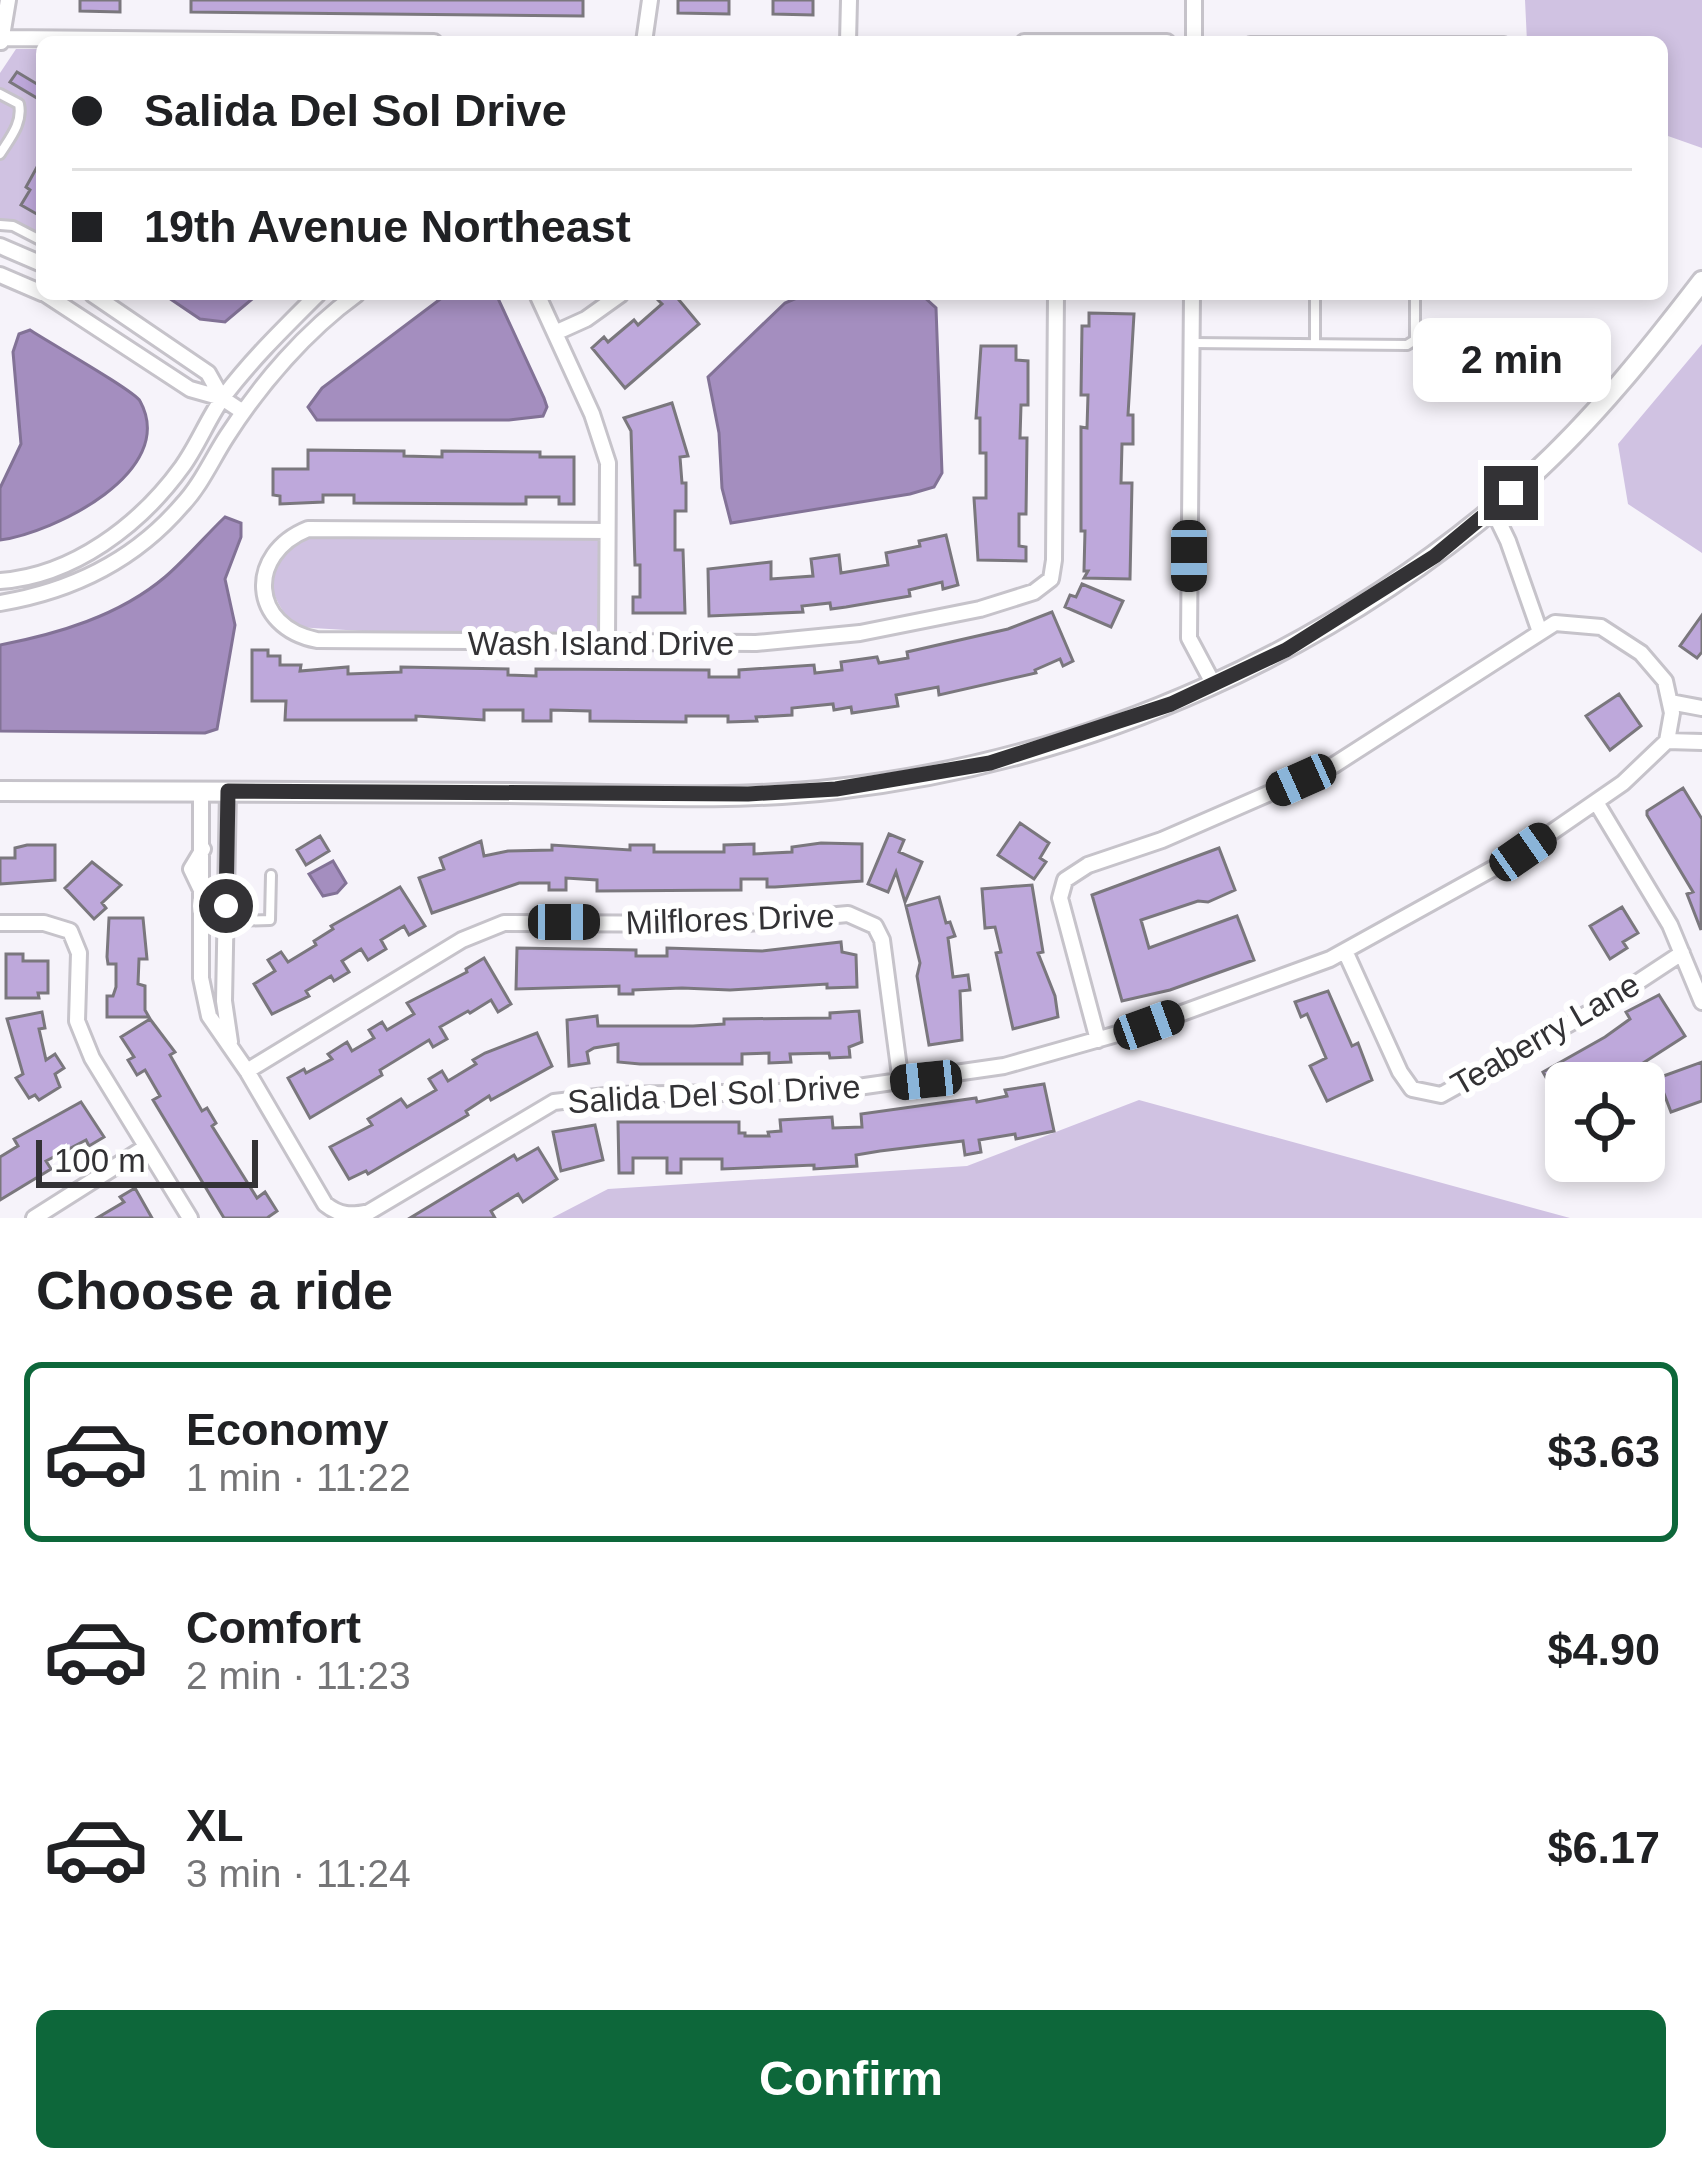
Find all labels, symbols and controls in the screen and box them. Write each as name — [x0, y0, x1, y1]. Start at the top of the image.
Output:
text: Salida Del Sol Drive — [144, 85, 567, 136]
text: 19th Avenue Northeast — [144, 201, 631, 252]
callout: 2 min — [1412, 319, 1610, 403]
text: 2 min — [1461, 338, 1563, 381]
route end — [1484, 466, 1538, 520]
car — [1171, 520, 1207, 592]
street label: Wash Island Drive — [468, 625, 734, 662]
car — [1261, 749, 1341, 811]
car — [1483, 817, 1563, 887]
route start — [199, 879, 253, 933]
street label: Milflores Drive — [625, 897, 835, 941]
car — [528, 904, 600, 940]
street label: Teaberry Lane — [1444, 965, 1646, 1103]
car — [1109, 996, 1189, 1054]
car — [888, 1058, 964, 1102]
map controls — [1545, 1062, 1665, 1182]
button: locate — [1545, 1062, 1665, 1182]
street label: Salida Del Sol Drive — [566, 1068, 862, 1120]
scale bar — [36, 1134, 258, 1187]
text: 100 m — [54, 1142, 146, 1179]
text: Choose a ride — [36, 1260, 393, 1320]
icon: car — [42, 1398, 150, 1506]
text: Economy — [186, 1404, 389, 1455]
text: $3.63 — [1547, 1426, 1660, 1477]
text: 1 min · 11:22 — [186, 1456, 411, 1499]
icon: car — [42, 1596, 150, 1704]
text: Comfort — [186, 1602, 361, 1653]
text: $4.90 — [1547, 1624, 1660, 1675]
text: 2 min · 11:23 — [186, 1654, 411, 1697]
icon: car — [42, 1794, 150, 1902]
text: XL — [186, 1800, 244, 1851]
text: $6.17 — [1547, 1822, 1660, 1873]
text: 3 min · 11:24 — [186, 1852, 411, 1895]
button: Confirm — [36, 2010, 1666, 2148]

